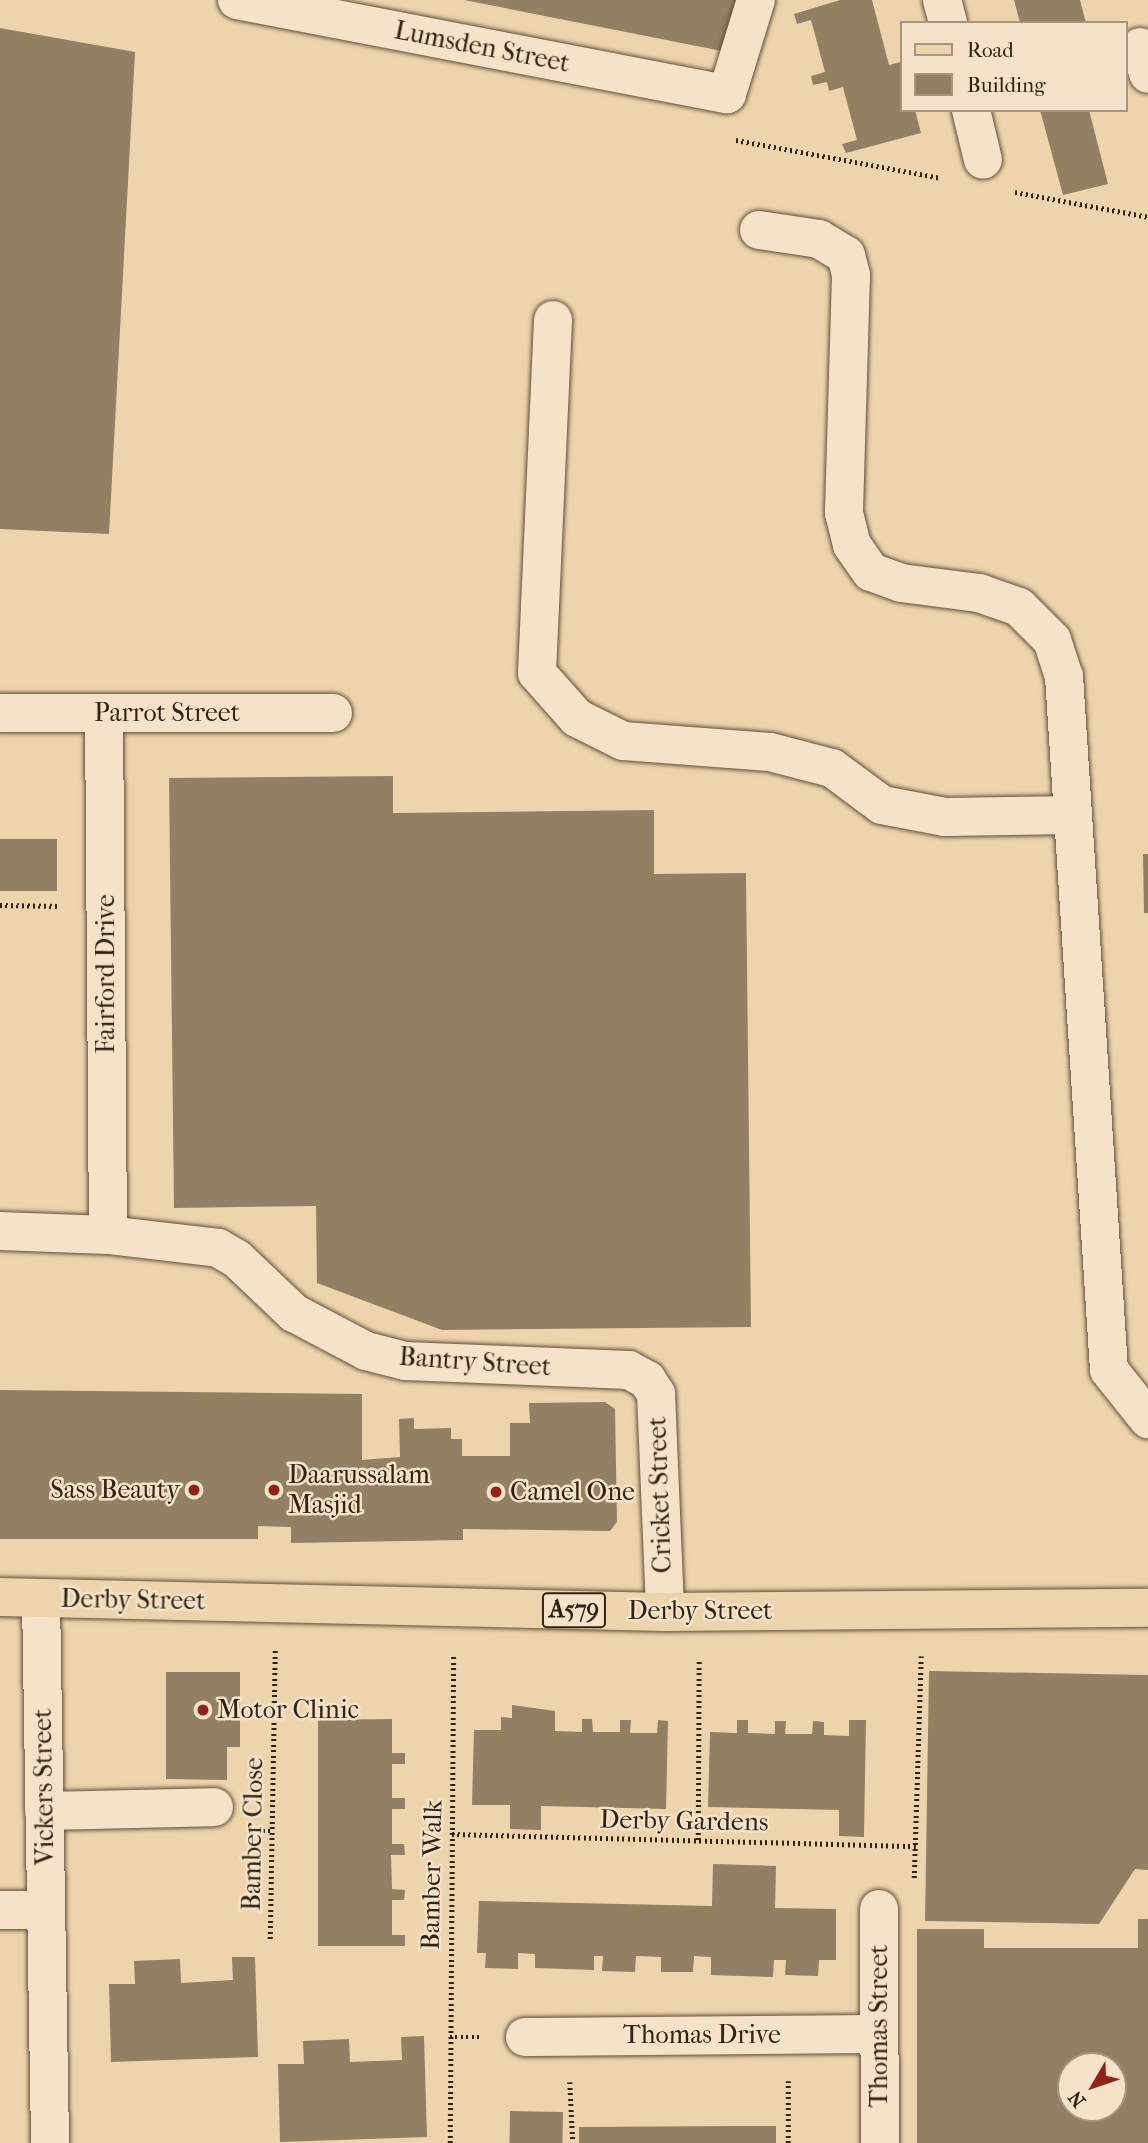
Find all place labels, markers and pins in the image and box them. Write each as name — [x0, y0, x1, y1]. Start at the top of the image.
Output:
place label: Daarussalam Masjid — [288, 1459, 430, 1520]
place label: Sass Beauty — [50, 1474, 180, 1506]
place label: Camel One — [510, 1476, 635, 1508]
marker: Sass Beauty — [186, 1482, 202, 1498]
marker: Daarussalam Masjid — [266, 1482, 282, 1498]
marker: Camel One — [488, 1484, 504, 1500]
place label: Motor Clinic — [217, 1694, 359, 1726]
marker: Motor Clinic — [195, 1702, 211, 1718]

